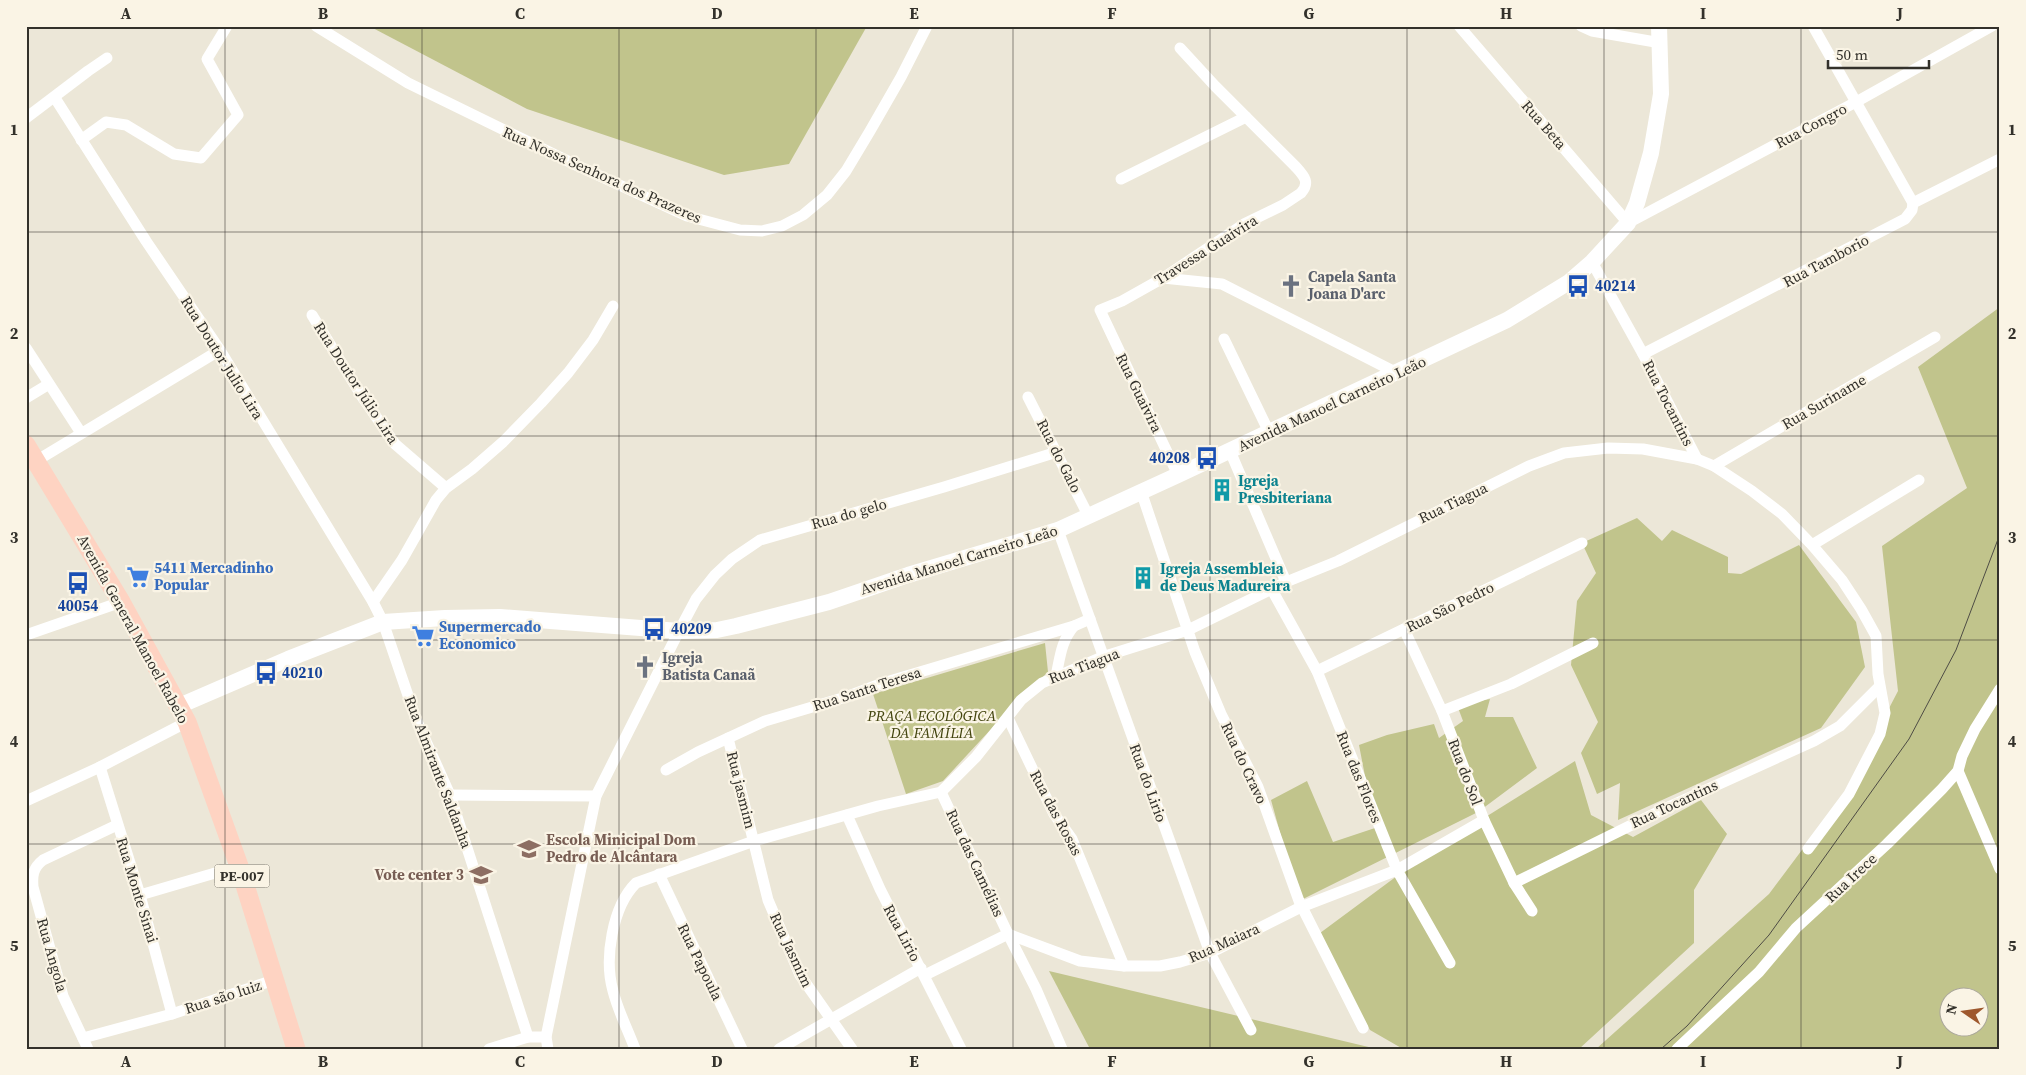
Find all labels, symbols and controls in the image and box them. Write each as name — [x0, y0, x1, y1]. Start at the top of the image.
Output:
text: A — [121, 2, 132, 24]
text: B — [318, 2, 329, 24]
text: C — [515, 2, 525, 24]
text: D — [711, 2, 723, 24]
text: E — [909, 2, 919, 24]
text: F — [1107, 2, 1117, 24]
text: G — [1304, 2, 1315, 24]
text: H — [1500, 2, 1512, 24]
text: I — [1700, 2, 1706, 24]
text: J — [1896, 2, 1903, 24]
scale bar — [1828, 38, 1930, 70]
text: 50 m — [1836, 44, 1868, 65]
street label: Rua Beta — [1517, 95, 1572, 154]
street label: Rua Congro — [1771, 98, 1850, 153]
text: 1 — [10, 118, 18, 140]
text: 1 — [2008, 118, 2016, 140]
street label: Rua Nossa Senhora dos Prazeres — [499, 121, 705, 228]
street label: Travessa Guaivira — [1150, 209, 1262, 290]
street label: Rua Tamborio — [1779, 229, 1872, 292]
place label: Capela Santa Joana D'arc — [1307, 266, 1397, 304]
church icon: Capela Santa Joana D'arc — [1278, 273, 1304, 299]
bus stop icon: 40214 — [1565, 273, 1591, 299]
place label: 40214 — [1595, 275, 1636, 296]
street label: Rua Doutor Julio Lira — [176, 292, 269, 424]
street label: Rua Doutor Júlio Lira — [309, 318, 404, 448]
text: 2 — [10, 322, 19, 344]
text: 2 — [2008, 322, 2017, 344]
street label: Rua Guaivira — [1111, 349, 1168, 436]
street label: Avenida Manoel Carneiro Leão — [1234, 351, 1429, 456]
street label: Rua Tocantins — [1638, 356, 1699, 450]
street label: Rua Suriname — [1778, 369, 1870, 434]
street label: Rua do Galo — [1032, 415, 1087, 496]
bus stop icon: 40208 — [1194, 445, 1220, 471]
place label: 40208 — [1149, 447, 1190, 468]
place label: Igreja Presbiteriana — [1238, 470, 1333, 508]
building icon: Igreja Presbiteriana — [1209, 477, 1235, 503]
street label: Rua Tiagua — [1415, 477, 1491, 528]
street label: Rua do gelo — [809, 493, 889, 534]
street label: Avenida Manoel Carneiro Leão — [858, 519, 1060, 600]
text: 3 — [10, 526, 19, 548]
text: 3 — [2008, 526, 2017, 548]
street label: Avenida General Manoel Rabelo — [73, 530, 194, 727]
place label: 5411 Mercadinho Popular — [154, 557, 274, 595]
place label: Igreja Assembleia de Deus Madureira — [1160, 558, 1291, 596]
supermarket icon: 5411 Mercadinho Popular — [125, 564, 151, 590]
building icon: Igreja Assembleia de Deus Madureira — [1130, 565, 1156, 591]
bus stop icon: 40054 — [65, 570, 91, 596]
street label: Rua São Pedro — [1402, 576, 1497, 637]
place label: 40054 — [58, 595, 98, 616]
place label: Supermercado Economico — [439, 616, 542, 654]
bus stop icon: 40209 — [641, 616, 667, 642]
place label: 40209 — [671, 618, 712, 639]
supermarket icon: Supermercado Economico — [410, 623, 436, 649]
street label: Rua Tiagua — [1045, 642, 1123, 689]
place label: Igreja Batista Canaã — [662, 647, 757, 685]
church icon: Igreja Batista Canaã — [632, 654, 658, 680]
bus stop icon: 40210 — [253, 660, 279, 686]
street label: Rua Santa Teresa — [810, 661, 924, 716]
place label: 40210 — [282, 662, 323, 683]
street label: Rua Almirante Saldanha — [400, 692, 477, 852]
park label: PRAÇA ECOLÓGICA DA FAMÍLIA — [866, 705, 997, 743]
street label: Rua do Cravo — [1216, 718, 1273, 807]
street label: Rua das Flores — [1332, 728, 1387, 826]
text: 4 — [10, 730, 19, 752]
text: 4 — [2008, 730, 2017, 752]
street label: Rua do Sol — [1443, 735, 1488, 809]
street label: Rua do Lirio — [1125, 741, 1172, 825]
street label: Rua jasmim — [722, 749, 761, 831]
street label: Rua das Rosas — [1025, 766, 1088, 859]
street label: Rua Tocantins — [1627, 774, 1721, 833]
street label: Rua das Camélias — [941, 806, 1010, 920]
place label: Escola Minicipal Dom Pedro de Alcântara — [546, 829, 696, 867]
street label: Rua Monte Sinai — [111, 835, 164, 945]
school or university icon: Escola Minicipal Dom Pedro de Alcântara — [516, 836, 542, 862]
street label: Rua Irece — [1820, 848, 1881, 907]
school or university icon: Vote center 3 — [468, 862, 494, 888]
road number: PE-007 — [214, 864, 270, 888]
place label: Vote center 3 — [375, 864, 464, 885]
street label: Rua Lirio — [879, 900, 926, 965]
street label: Rua Jasmim — [765, 909, 818, 991]
street label: Rua Angola — [32, 915, 73, 995]
street label: Rua Maiara — [1185, 917, 1263, 968]
street label: Rua Papoula — [673, 920, 728, 1004]
text: 5 — [10, 934, 19, 956]
text: 5 — [2008, 934, 2017, 956]
street label: Rua são luiz — [182, 974, 264, 1019]
north arrow — [1938, 988, 1988, 1038]
text: N — [1940, 1002, 1962, 1016]
text: A — [121, 1050, 132, 1072]
text: B — [318, 1050, 329, 1072]
text: C — [515, 1050, 525, 1072]
text: D — [711, 1050, 723, 1072]
text: E — [909, 1050, 919, 1072]
text: F — [1107, 1050, 1117, 1072]
text: G — [1304, 1050, 1315, 1072]
text: H — [1500, 1050, 1512, 1072]
text: I — [1700, 1050, 1706, 1072]
text: J — [1896, 1050, 1903, 1072]

